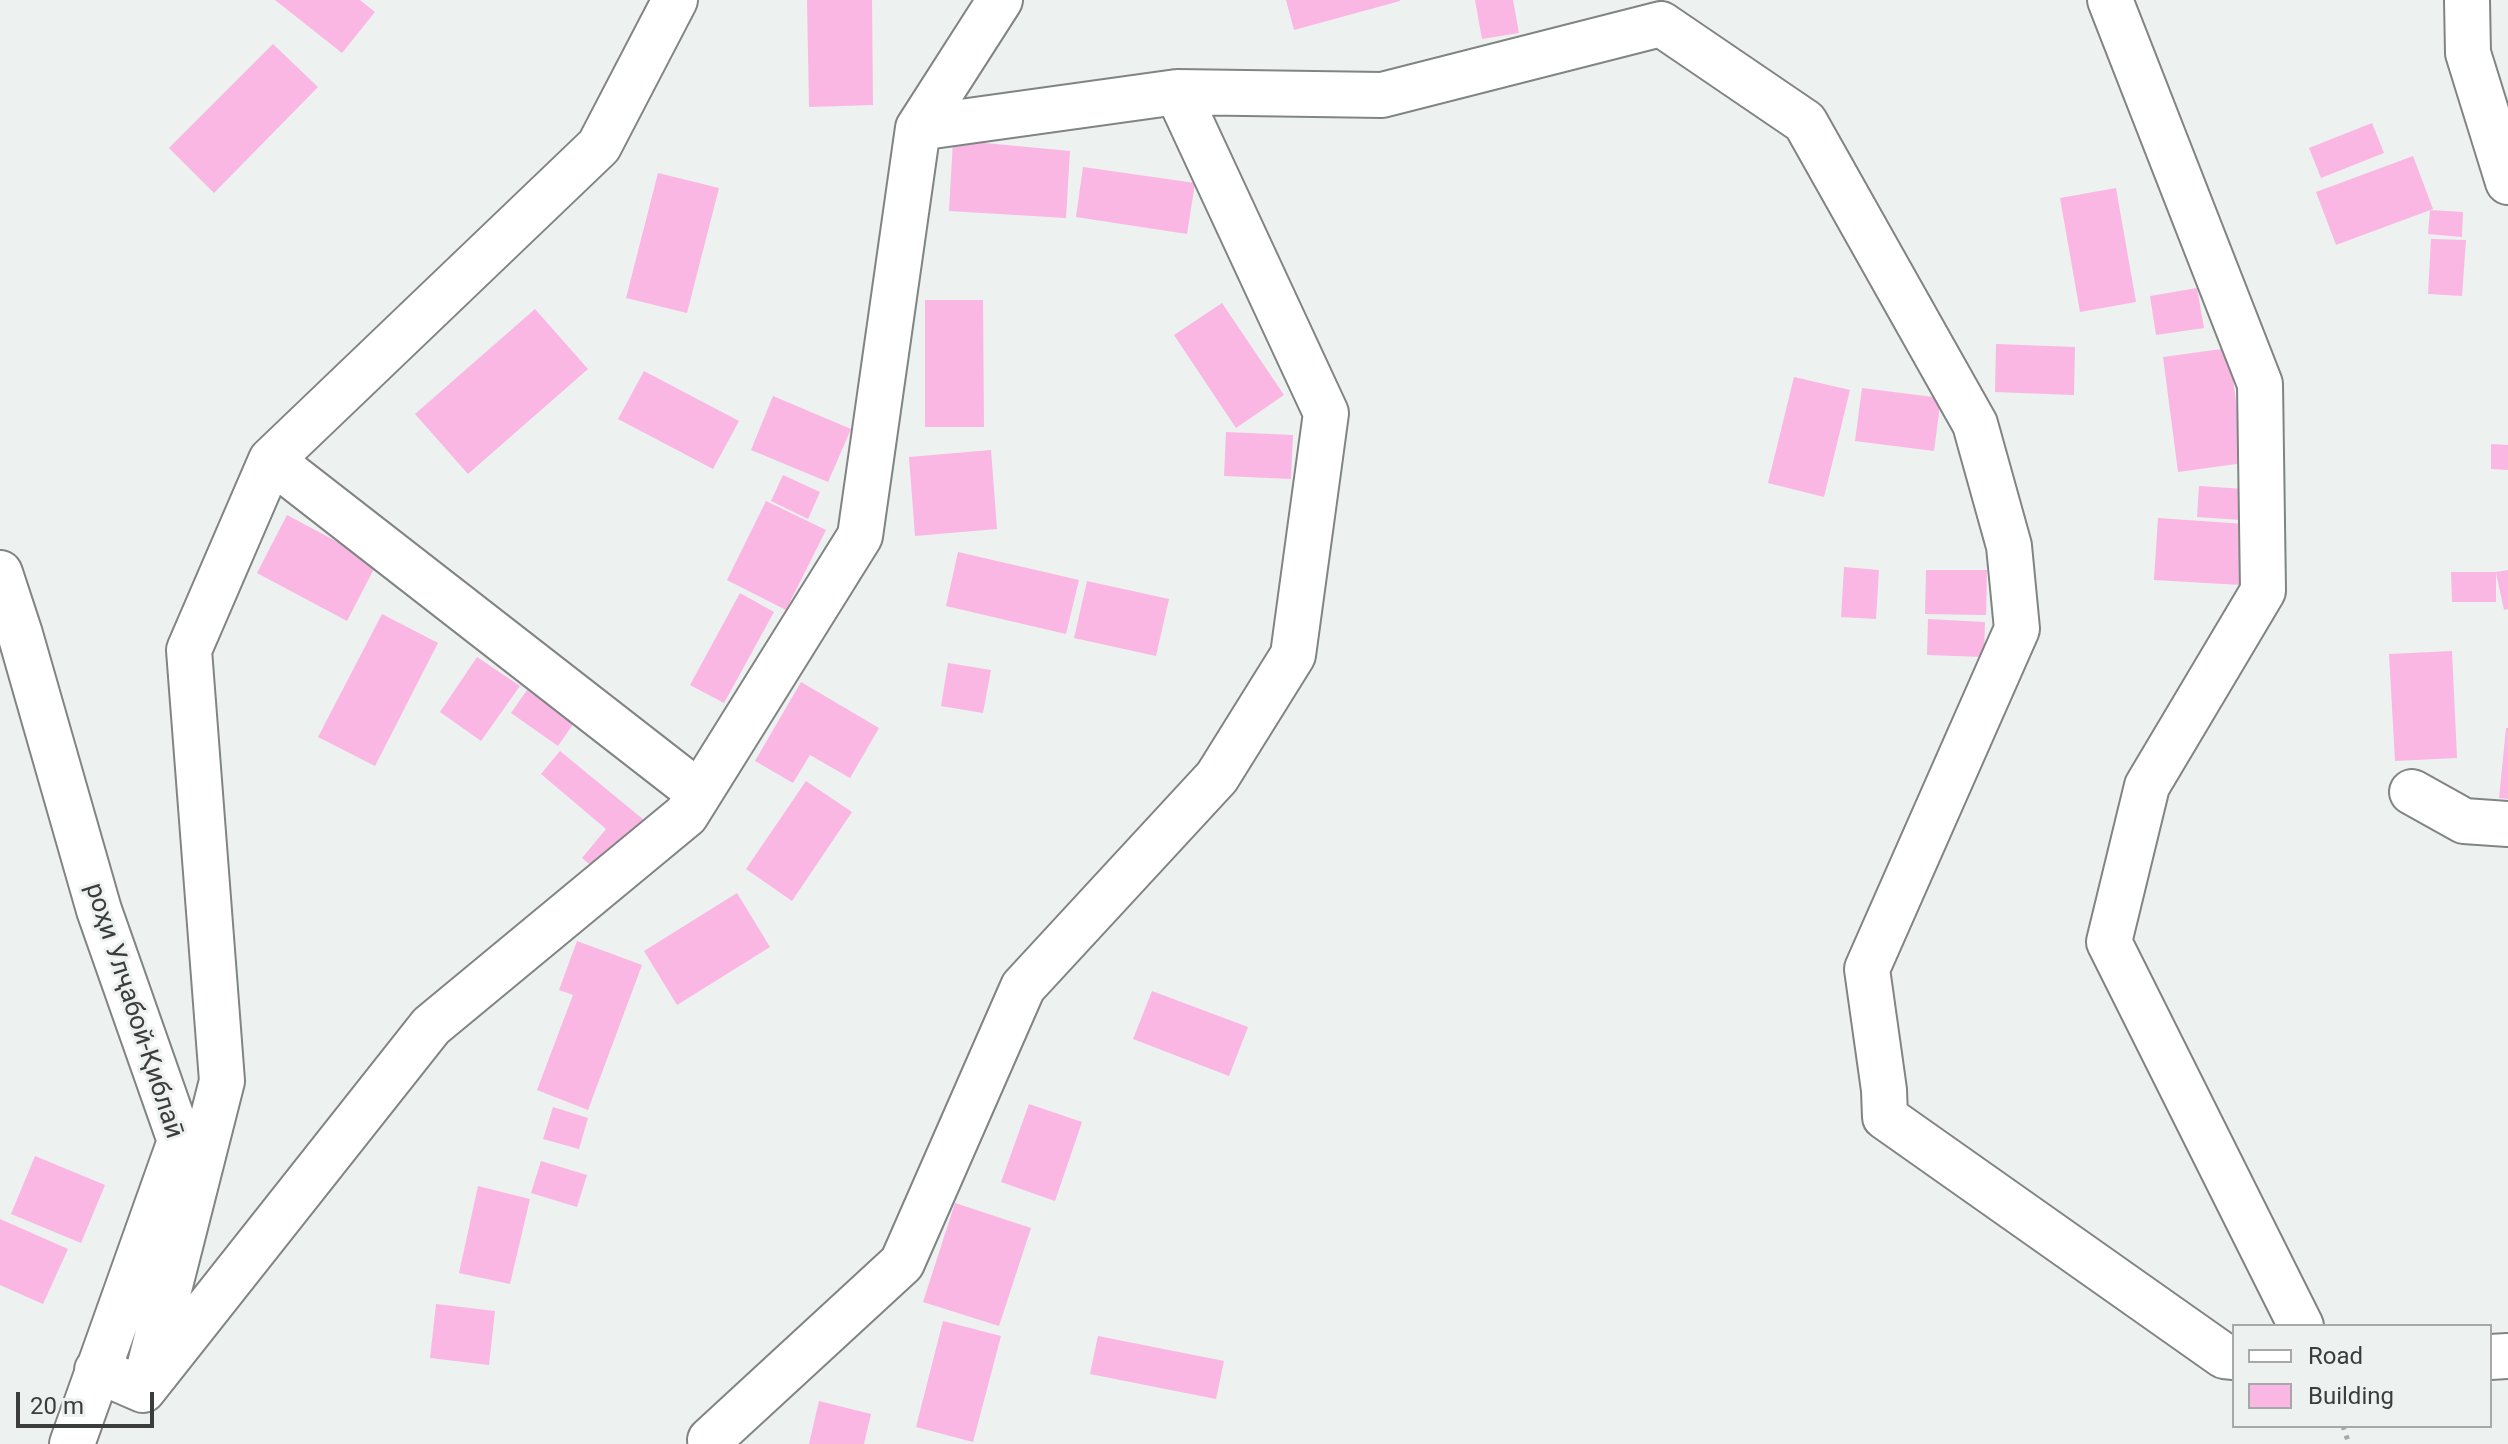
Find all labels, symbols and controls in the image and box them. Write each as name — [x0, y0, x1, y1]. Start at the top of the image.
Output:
street label: роҳи Улҷабой-Қиблаӣ — [77, 879, 189, 1143]
legend — [2232, 1324, 2492, 1428]
text: Road — [2308, 1342, 2363, 1370]
scale bar — [20, 1376, 158, 1426]
text: Building — [2308, 1382, 2394, 1410]
text: 20 m — [30, 1392, 84, 1420]

